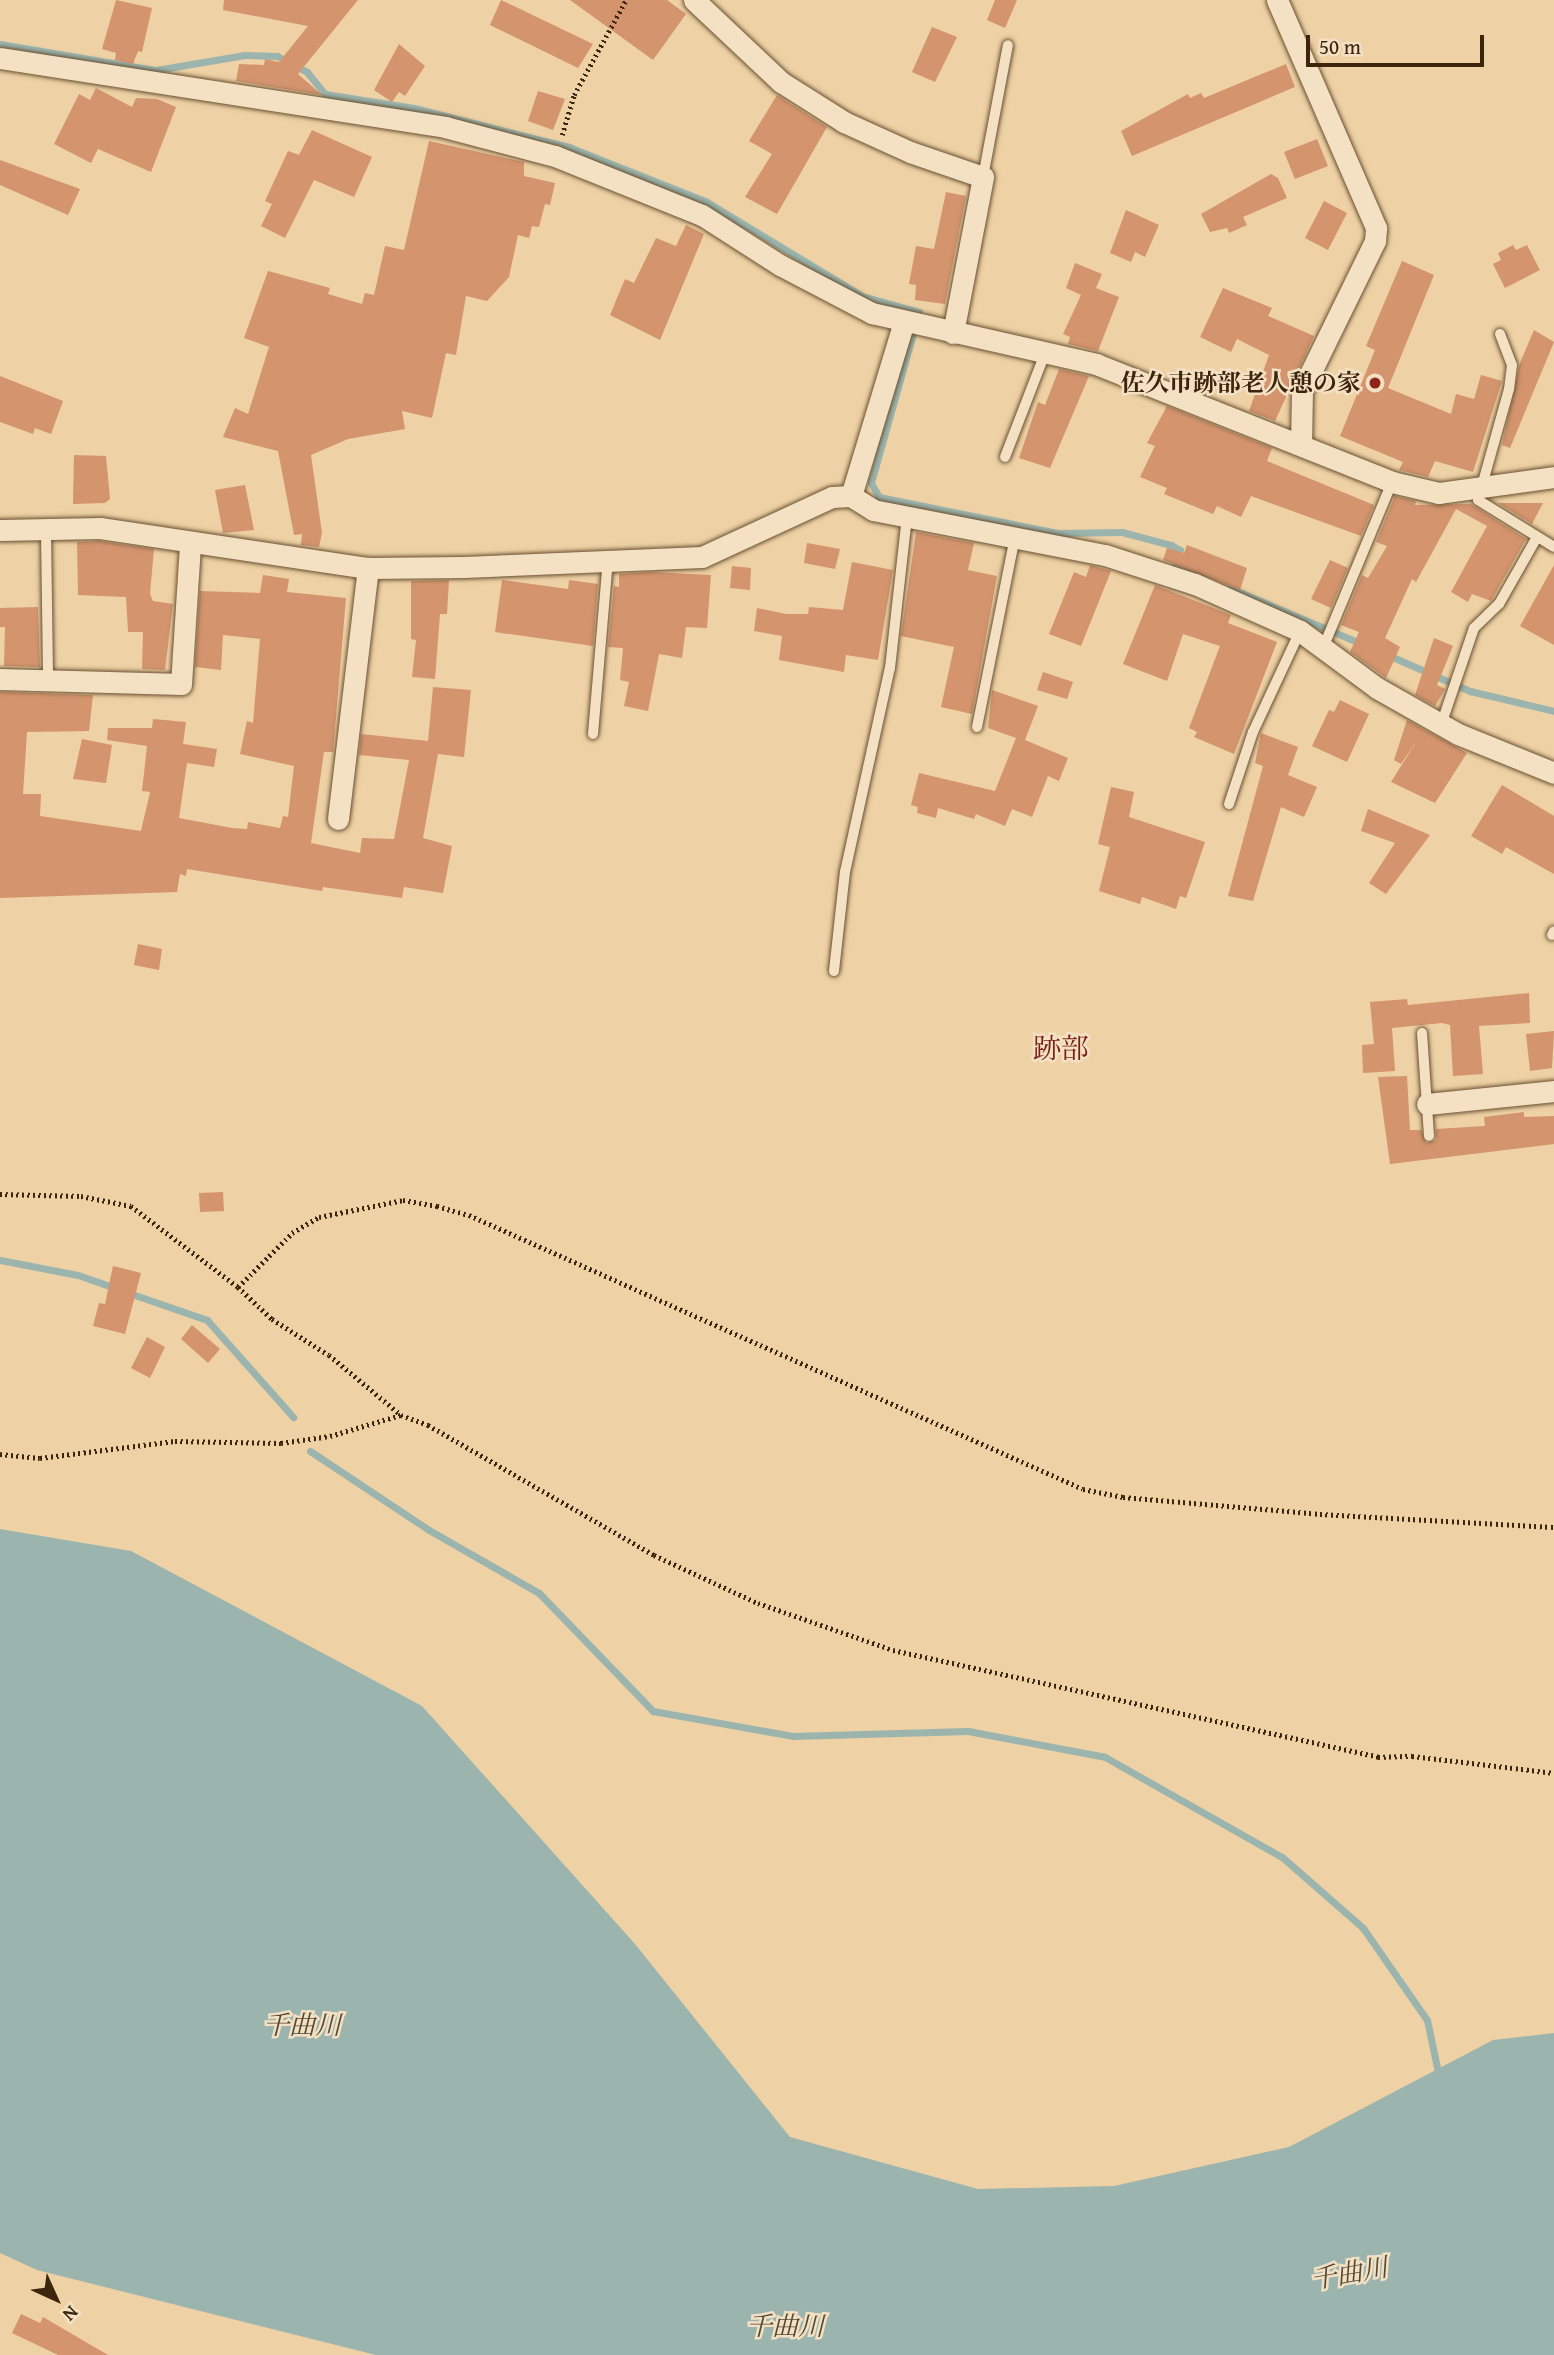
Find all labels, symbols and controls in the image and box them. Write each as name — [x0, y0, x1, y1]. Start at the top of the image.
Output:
scale bar — [1309, 21, 1488, 65]
text: 50 m — [1319, 31, 1361, 62]
place label: 佐久市跡部老人憩の家 — [1121, 369, 1361, 397]
marker: 佐久市跡部老人憩の家 — [1367, 375, 1383, 391]
district label: 跡部 — [1033, 1031, 1089, 1065]
water label: 千曲川 — [263, 2009, 341, 2041]
water label: 千曲川 — [1308, 2251, 1390, 2295]
north arrow — [21, 2264, 91, 2334]
text: N — [56, 2299, 85, 2328]
water label: 千曲川 — [746, 2310, 824, 2342]

